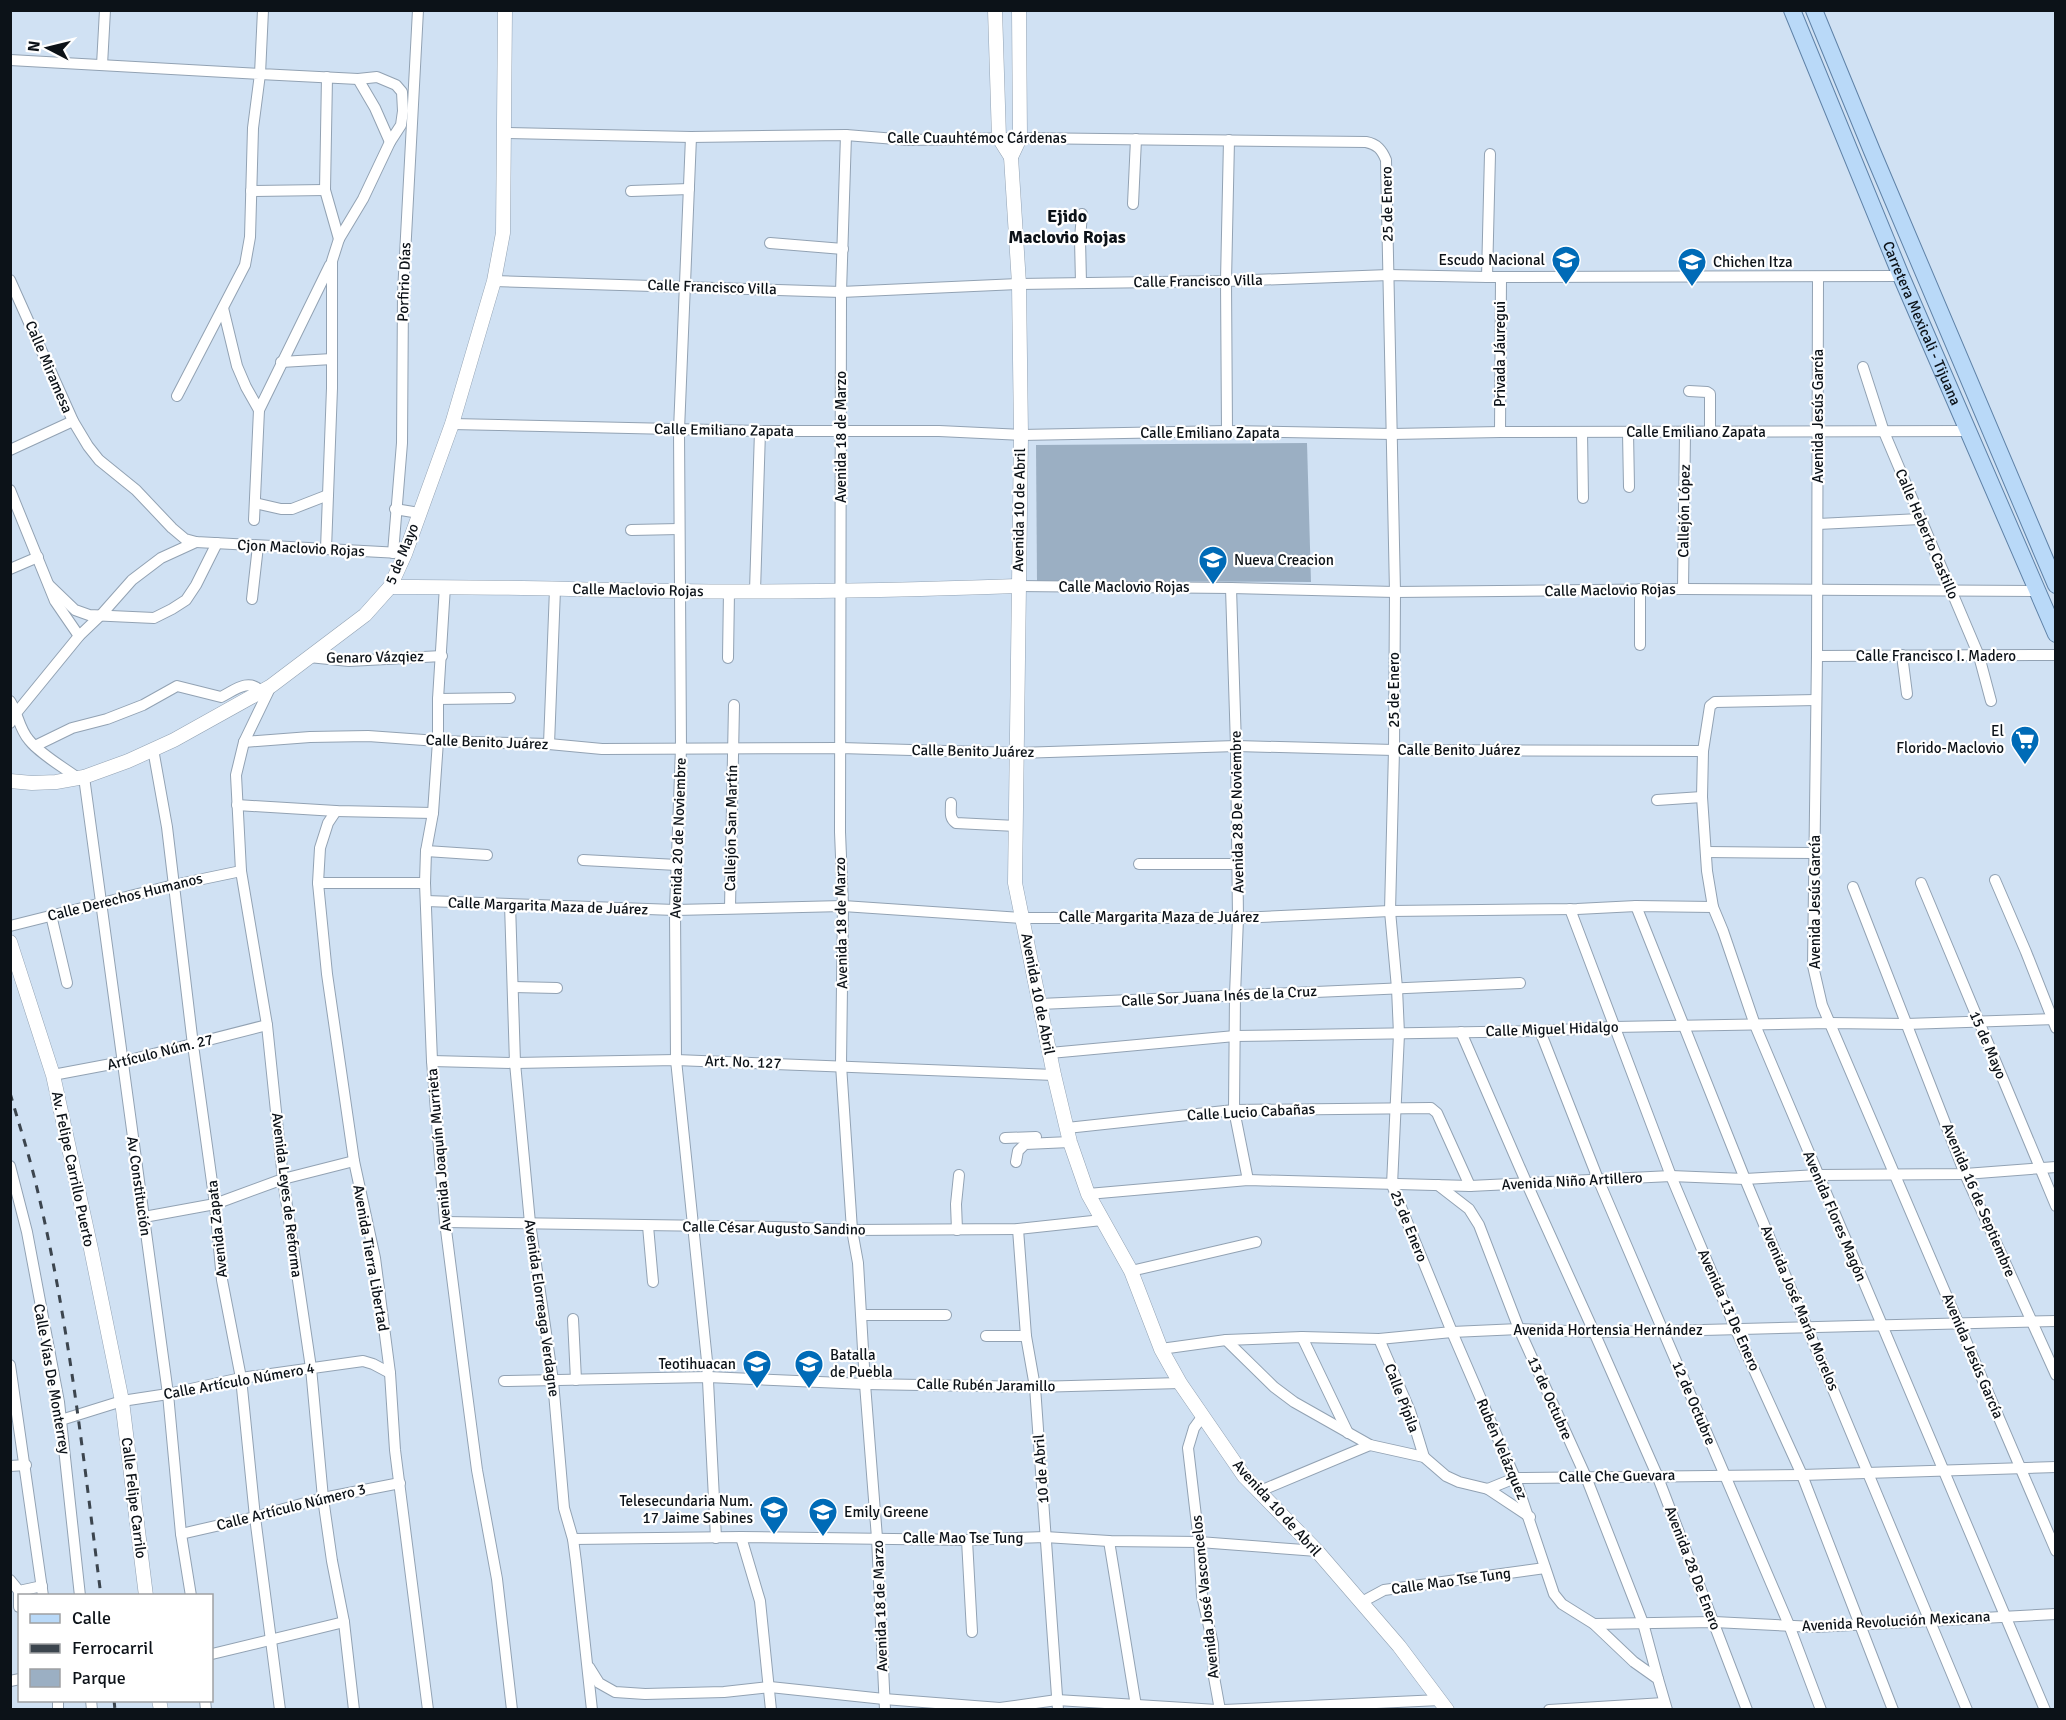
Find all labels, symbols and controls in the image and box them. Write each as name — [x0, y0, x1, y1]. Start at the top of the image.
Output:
north arrow — [18, 18, 78, 78]
text: N — [24, 40, 45, 53]
street label: Calle Cuauhtémoc Cárdenas — [887, 129, 1067, 147]
street label: 25 de Enero — [1377, 166, 1397, 242]
district label: Ejido Maclovio Rojas — [1008, 205, 1126, 248]
street label: Carretera Mexicali - Tijuana — [1879, 238, 1965, 408]
street label: Porfirio Días — [394, 242, 414, 322]
school or university icon: Escudo Nacional — [1550, 244, 1582, 286]
school or university icon: Chichen Itza — [1676, 246, 1708, 288]
place label: Escudo Nacional — [1439, 251, 1545, 269]
place label: Chichen Itza — [1713, 253, 1793, 271]
street label: Calle Francisco Villa — [1133, 271, 1263, 291]
street label: Calle Francisco Villa — [647, 276, 777, 298]
street label: Privada Jáuregui — [1491, 301, 1509, 407]
street label: Calle Miramesa — [21, 318, 77, 416]
street label: Avenida Jesús García — [1809, 349, 1827, 483]
street label: Avenida 18 de Marzo — [832, 371, 850, 503]
street label: Calle Emiliano Zapata — [654, 420, 794, 440]
street label: Calle Emiliano Zapata — [1626, 423, 1766, 441]
street label: Calle Emiliano Zapata — [1140, 424, 1280, 442]
street label: Avenida 10 de Abril — [1009, 448, 1029, 572]
street label: Callejón López — [1674, 464, 1694, 558]
street label: Calle Heberto Castillo — [1891, 466, 1963, 602]
street label: 5 de Mayo — [382, 521, 422, 587]
street label: Cjon Maclovio Rojas — [237, 536, 366, 560]
school or university icon: Nueva Creacion — [1197, 544, 1229, 586]
place label: Nueva Creacion — [1234, 551, 1334, 569]
street label: Calle Maclovio Rojas — [1058, 578, 1190, 596]
street label: Calle Maclovio Rojas — [572, 580, 704, 600]
street label: Calle Maclovio Rojas — [1544, 580, 1676, 600]
street label: Genaro Vázqiez — [326, 647, 424, 667]
street label: Calle Francisco I. Madero — [1856, 647, 2016, 665]
street label: 25 de Enero — [1385, 652, 1403, 728]
place label: El Florido-Maclovio — [1896, 722, 2004, 757]
supermarket icon: El Florido-Maclovio — [2009, 724, 2041, 766]
street label: Avenida 28 De Noviembre — [1227, 730, 1247, 894]
street label: Calle Benito Juárez — [425, 731, 549, 753]
street label: Calle Benito Juárez — [911, 741, 1035, 761]
street label: Calle Benito Juárez — [1398, 741, 1521, 759]
street label: Avenida 20 de Noviembre — [666, 757, 690, 919]
street label: Callejón San Martín — [721, 765, 741, 891]
street label: Avenida Jesús García — [1806, 835, 1824, 969]
street label: Avenida 18 de Marzo — [831, 857, 851, 989]
street label: Calle Derechos Humanos — [46, 869, 205, 925]
street label: Calle Margarita Maza de Juárez — [448, 894, 649, 919]
street label: Calle Margarita Maza de Juárez — [1059, 908, 1260, 926]
street label: Avenida 10 de Abril — [1017, 932, 1059, 1056]
street label: Calle Sor Juana Inés de la Cruz — [1121, 982, 1318, 1010]
street label: 15 de Mayo — [1966, 1008, 2011, 1082]
street label: Calle Miguel Hidalgo — [1485, 1018, 1619, 1040]
street label: Artículo Núm. 27 — [105, 1030, 215, 1074]
street label: Art. No. 127 — [704, 1052, 782, 1072]
street label: Avenida Joaquín Murrieta — [423, 1068, 455, 1232]
street label: Av. Felipe Carrillo Puerto — [48, 1090, 98, 1249]
street label: Calle Lucio Cabañas — [1186, 1100, 1316, 1124]
street label: Avenida Leyes de Reforma — [268, 1112, 306, 1278]
street label: Avenida 16 de Septiembre — [1938, 1120, 2020, 1280]
street label: Av Constitución — [123, 1135, 155, 1237]
street label: Avenida Flores Magón — [1799, 1148, 1871, 1284]
street label: Avenida Niño Artillero — [1501, 1168, 1643, 1194]
street label: Avenida Zapata — [203, 1179, 231, 1279]
street label: Avenida Tierra Libertad — [349, 1183, 393, 1333]
street label: 25 de Enero — [1387, 1188, 1432, 1265]
street label: Calle César Augusto Sandino — [682, 1217, 866, 1239]
street label: Avenida Elorreaga Verdagne — [521, 1218, 563, 1398]
street label: Avenida José María Morelos — [1757, 1223, 1843, 1394]
street label: Avenida 13 De Enero — [1694, 1246, 1764, 1374]
street label: Avenida Jesús García — [1938, 1291, 2008, 1421]
street label: Calle Vías De Monterrey — [30, 1302, 74, 1456]
street label: Avenida Hortensia Hernández — [1513, 1321, 1703, 1339]
place label: Batalla de Puebla — [830, 1346, 893, 1381]
school or university icon: Teotihuacan — [741, 1348, 773, 1390]
school or university icon: Batalla de Puebla — [793, 1348, 825, 1390]
street label: 13 de Octubre — [1524, 1354, 1576, 1442]
place label: Teotihuacan — [658, 1355, 736, 1373]
street label: 12 de Octubre — [1668, 1358, 1720, 1448]
street label: Calle Artículo Número 4 — [162, 1359, 316, 1403]
street label: Calle Pípila — [1381, 1361, 1423, 1435]
street label: Calle Rubén Jaramillo — [916, 1375, 1056, 1395]
street label: Rubén Velázquez — [1473, 1396, 1532, 1503]
street label: 10 de Abril — [1030, 1434, 1052, 1504]
street label: Calle Felipe Carrilo — [118, 1436, 150, 1560]
street label: Avenida 10 de Abril — [1229, 1456, 1325, 1560]
street label: Calle Che Guevara — [1559, 1466, 1675, 1486]
street label: Calle Artículo Número 3 — [214, 1480, 368, 1534]
place label: Telesecundaria Num. 17 Jaime Sabines — [619, 1492, 753, 1527]
school or university icon: Telesecundaria Num. 17 Jaime Sabines — [758, 1494, 790, 1536]
school or university icon: Emily Greene — [807, 1496, 839, 1538]
place label: Emily Greene — [844, 1503, 929, 1521]
street label: Avenida 28 De Enero — [1661, 1503, 1725, 1633]
street label: Avenida José Vasconcelos — [1187, 1514, 1223, 1680]
street label: Calle Mao Tse Tung — [903, 1529, 1023, 1547]
street label: Avenida 18 de Marzo — [869, 1540, 891, 1672]
street label: Calle Mao Tse Tung — [1390, 1564, 1512, 1598]
legend — [18, 1594, 213, 1702]
text: Calle — [72, 1607, 111, 1629]
street label: Avenida Revolución Mexicana — [1801, 1607, 1991, 1635]
text: Ferrocarril — [72, 1637, 153, 1659]
text: Parque — [72, 1667, 126, 1689]

